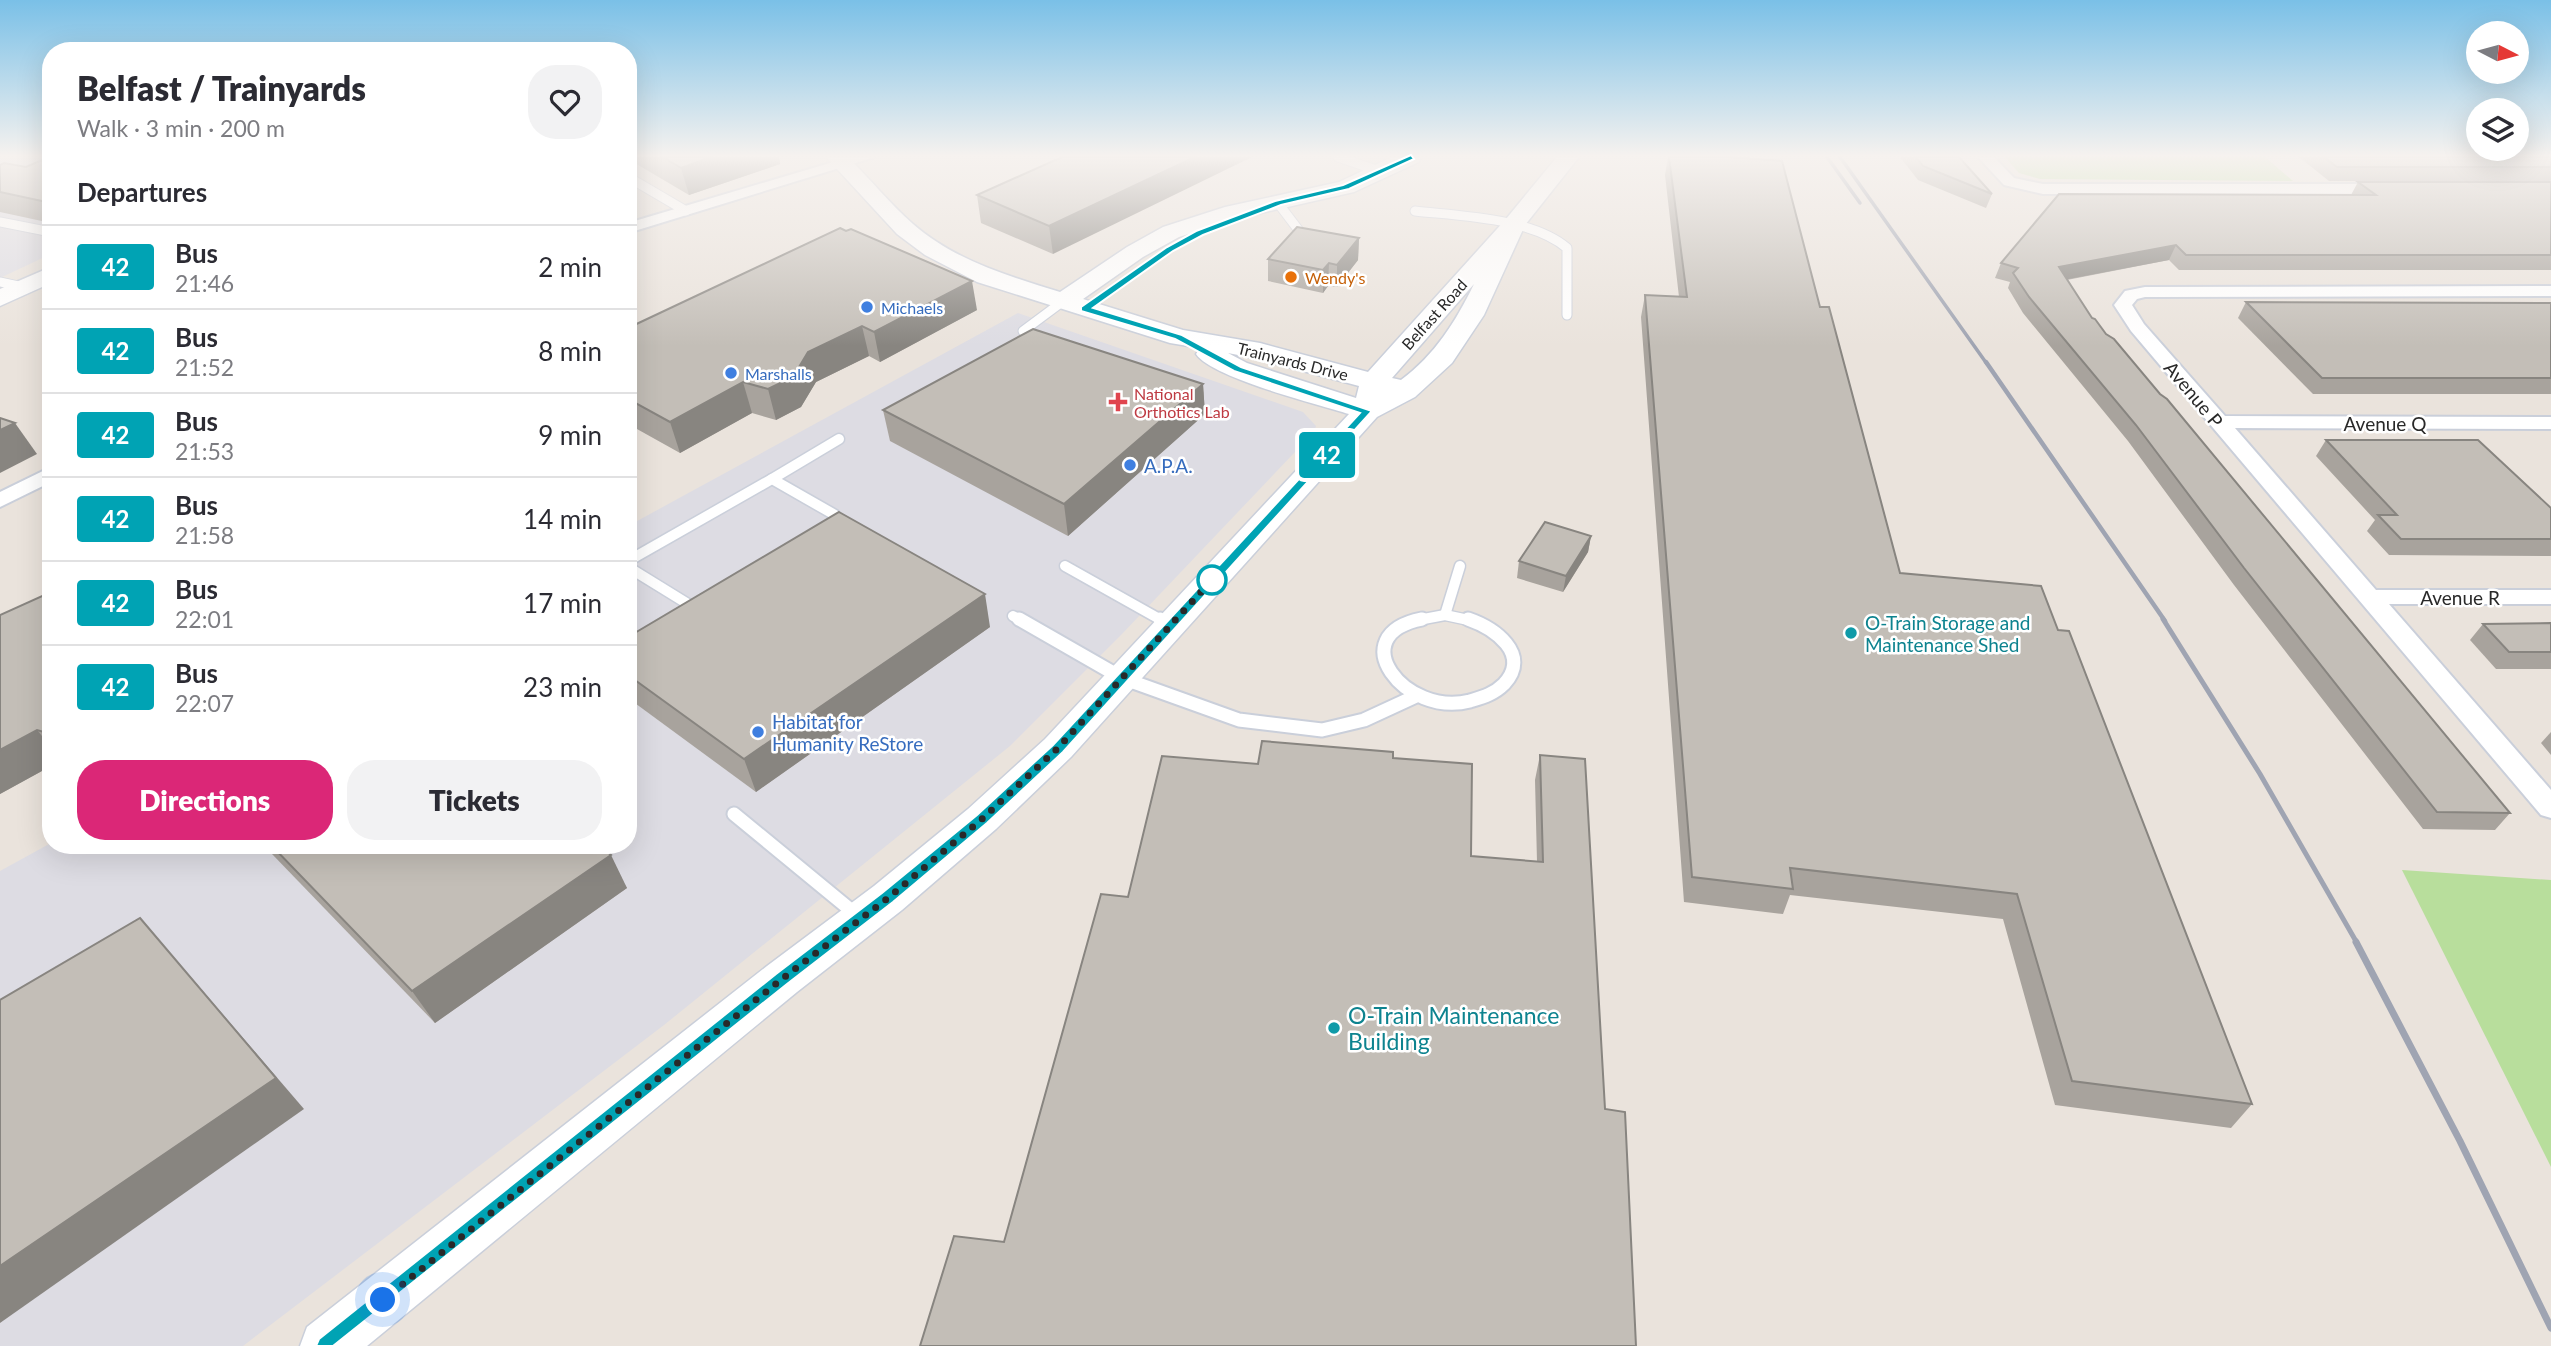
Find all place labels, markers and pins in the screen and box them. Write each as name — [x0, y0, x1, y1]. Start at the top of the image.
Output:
place label: Wendy's — [1305, 268, 1365, 287]
marker: Wendy's — [1283, 269, 1299, 285]
place label: Michaels — [881, 298, 943, 317]
marker: Michaels — [859, 299, 875, 315]
place label: Marshalls — [745, 364, 812, 383]
marker: Marshalls — [723, 365, 739, 381]
place label: National Orthotics Lab — [1134, 384, 1230, 421]
marker: National Orthotics Lab — [1108, 392, 1128, 412]
place label: A.P.A. — [1144, 454, 1193, 477]
marker: A.P.A. — [1122, 457, 1138, 473]
unlabelled marker — [1197, 565, 1227, 595]
place label: O-Train Storage and Maintenance Shed — [1865, 611, 2030, 656]
marker: O-Train Storage and Maintenance Shed — [1843, 625, 1859, 641]
place label: Habitat for Humanity ReStore — [772, 710, 923, 755]
marker: Habitat for Humanity ReStore — [750, 724, 766, 740]
place label: O-Train Maintenance Building — [1348, 1001, 1559, 1055]
marker: O-Train Maintenance Building — [1326, 1020, 1342, 1036]

